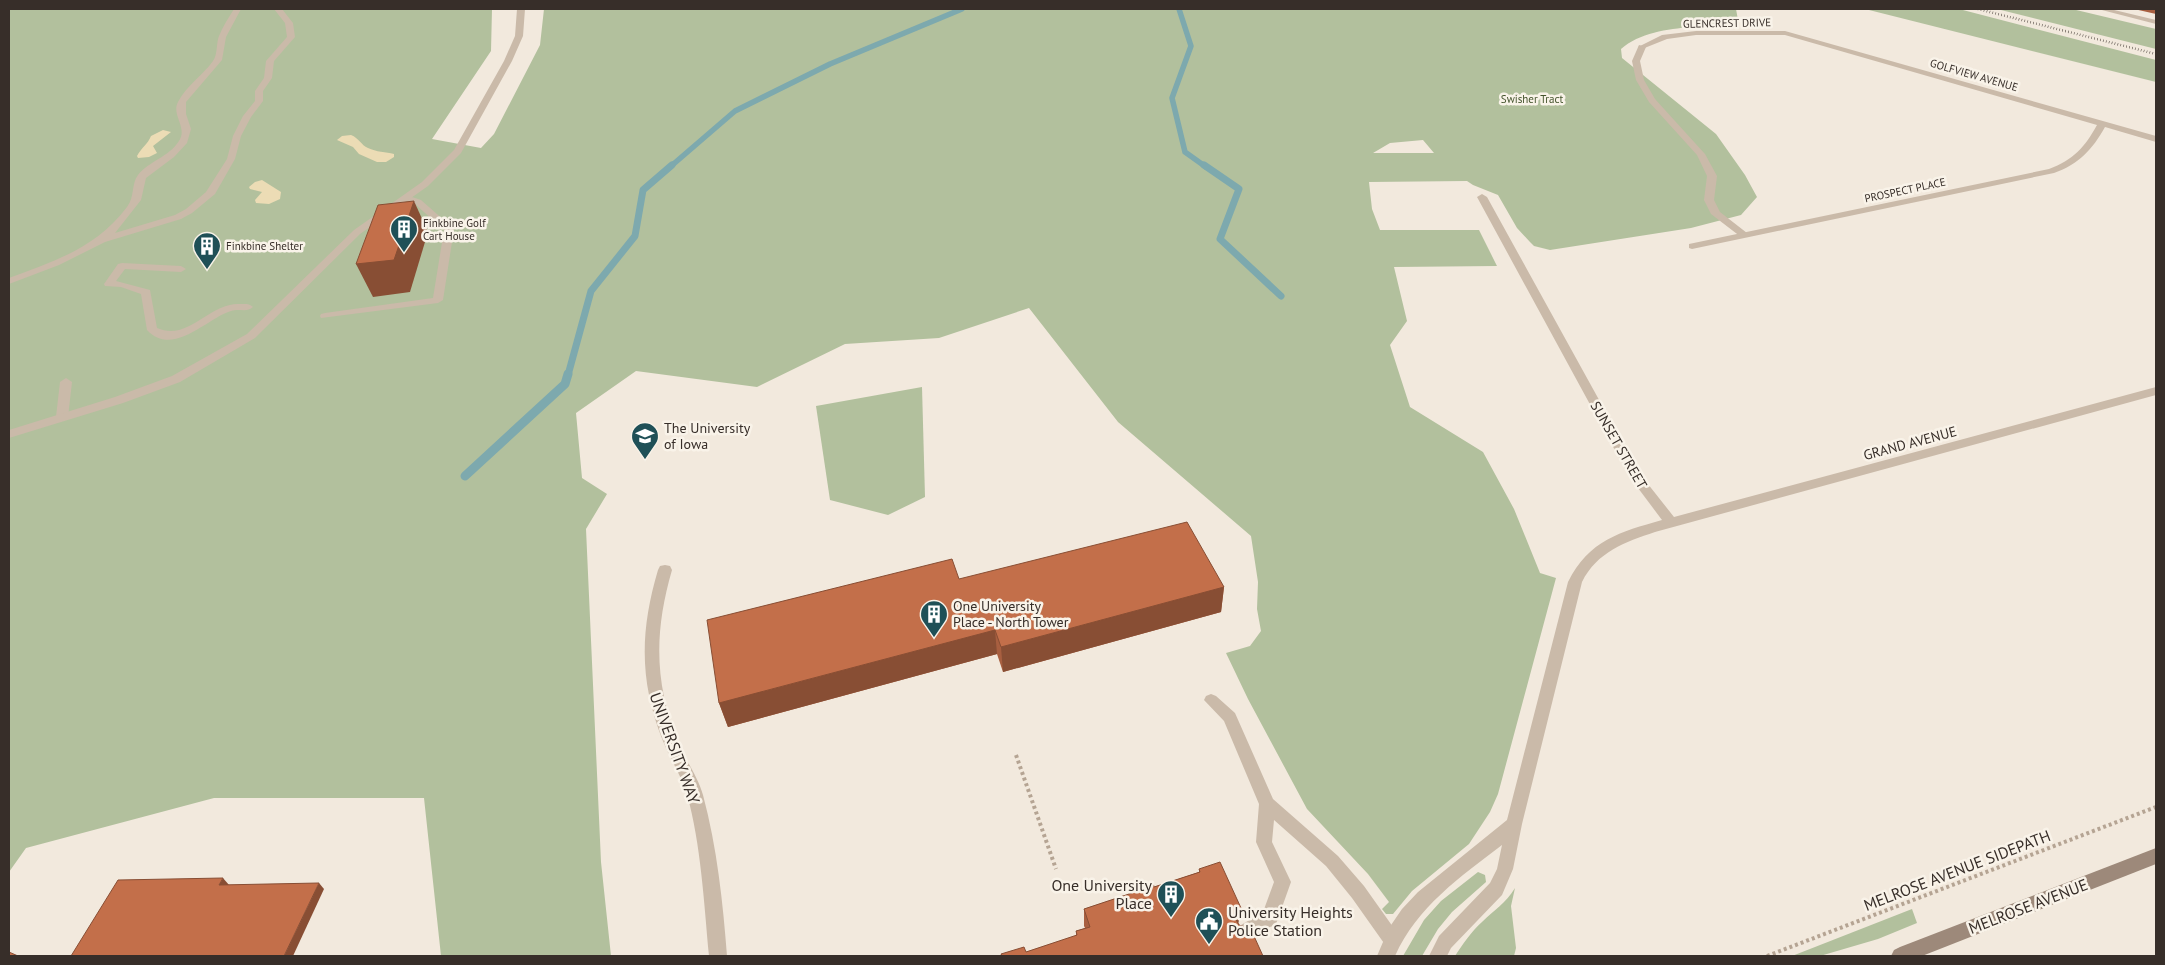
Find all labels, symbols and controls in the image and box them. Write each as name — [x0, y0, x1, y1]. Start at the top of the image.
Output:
street label: GLENCREST DRIVE — [1683, 15, 1771, 31]
street label: GOLFVIEW AVENUE — [1928, 56, 2020, 94]
park label: Swisher Tract — [1501, 92, 1563, 106]
street label: PROSPECT PLACE — [1863, 175, 1947, 205]
building icon: Finkbine Golf Cart House — [389, 214, 419, 253]
place label: Finkbine Golf Cart House — [423, 216, 486, 243]
building icon: Finkbine Shelter — [192, 231, 222, 270]
place label: Finkbine Shelter — [226, 239, 303, 253]
street label: SUNSET STREET — [1587, 398, 1651, 492]
place label: The University of Iowa — [664, 419, 751, 453]
school or university icon: The University of Iowa — [630, 421, 660, 460]
street label: GRAND AVENUE — [1861, 422, 1959, 464]
place label: One University Place - North Tower — [953, 597, 1069, 631]
building icon: One University Place - North Tower — [919, 599, 949, 638]
street label: UNIVERSITY WAY — [646, 689, 704, 807]
street label: MELROSE AVENUE SIDEPATH — [1861, 825, 2053, 915]
street label: MELROSE AVENUE — [1965, 874, 2091, 938]
place label: One University Place — [1051, 875, 1153, 913]
building icon: One University Place — [1156, 879, 1186, 918]
place label: University Heights Police Station — [1228, 902, 1353, 940]
public building icon: University Heights Police Station — [1194, 906, 1224, 945]

